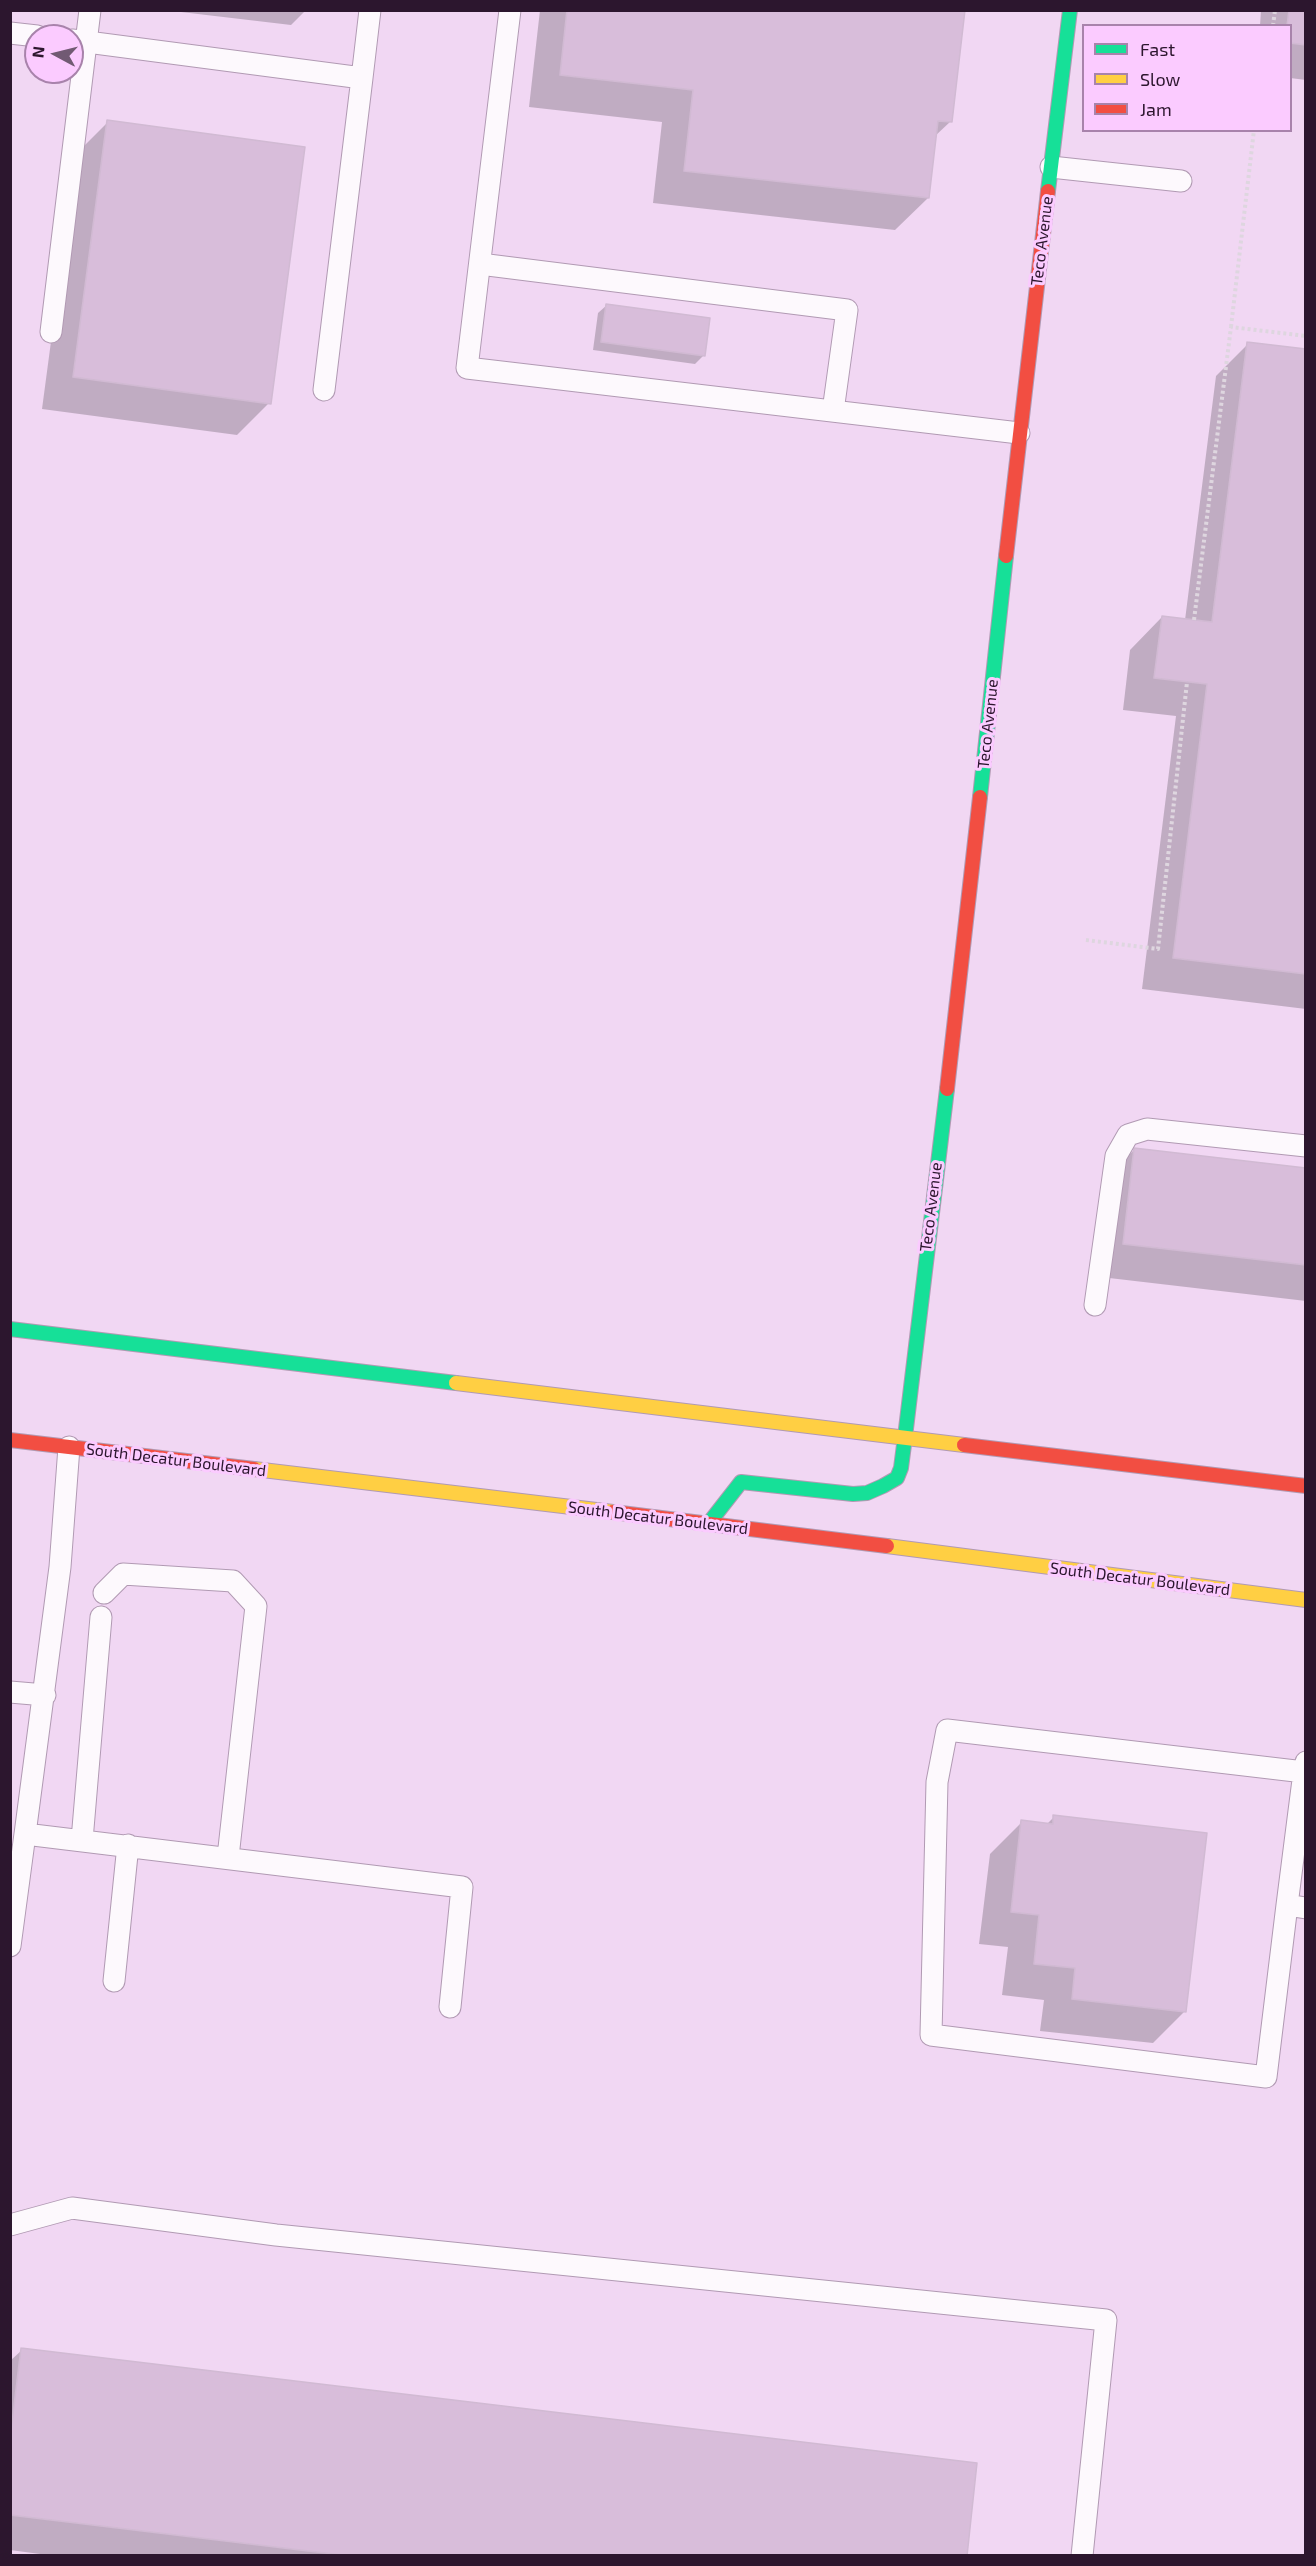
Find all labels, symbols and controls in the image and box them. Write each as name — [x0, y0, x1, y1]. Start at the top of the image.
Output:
north arrow — [24, 24, 84, 84]
legend — [1082, 24, 1292, 132]
text: Fast — [1140, 38, 1175, 60]
text: N — [27, 45, 48, 59]
text: Slow — [1140, 68, 1180, 90]
text: Jam — [1140, 98, 1172, 120]
street label: Teco Avenue — [1027, 195, 1057, 287]
street label: Teco Avenue — [974, 678, 1002, 770]
street label: Teco Avenue — [916, 1161, 946, 1253]
street label: South Decatur Boulevard — [85, 1439, 267, 1481]
street label: South Decatur Boulevard — [567, 1497, 749, 1539]
street label: South Decatur Boulevard — [1049, 1558, 1231, 1600]

